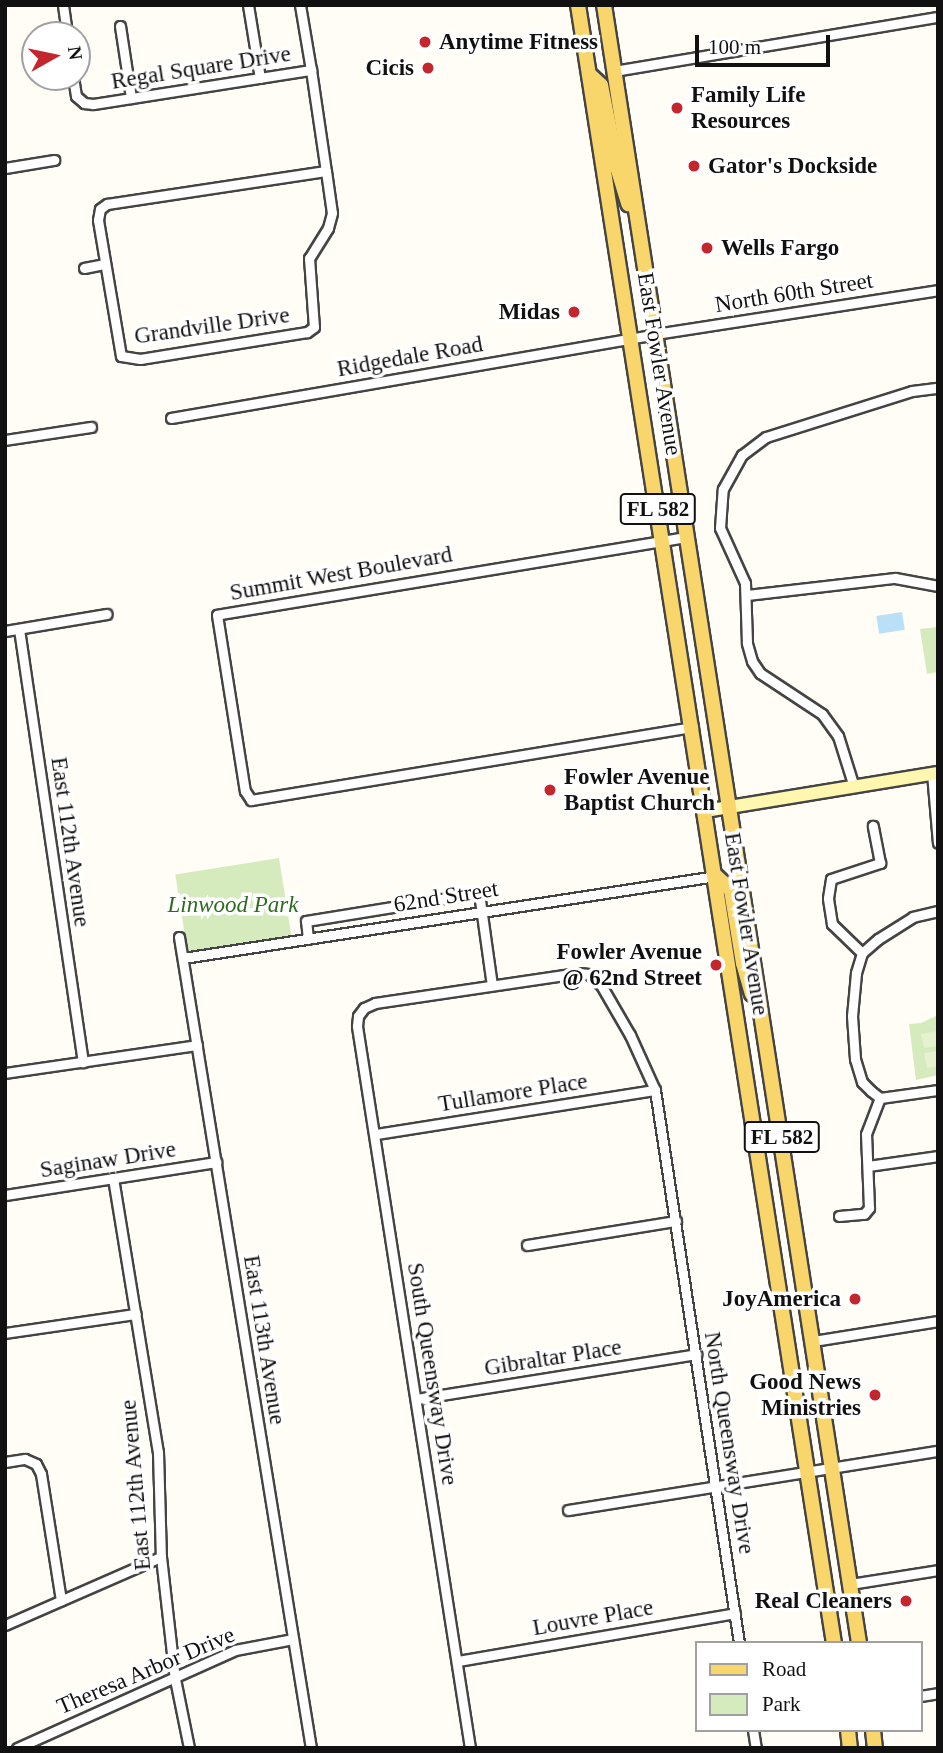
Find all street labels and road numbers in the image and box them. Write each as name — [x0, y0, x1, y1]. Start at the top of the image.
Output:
street label: Regal Square Drive — [109, 40, 293, 96]
street label: North 60th Street — [713, 267, 875, 319]
street label: East Fowler Avenue — [631, 270, 687, 458]
street label: Grandville Drive — [133, 301, 291, 351]
street label: Ridgedale Road — [335, 331, 485, 383]
road number: FL 582 — [618, 491, 698, 526]
street label: Summit West Boulevard — [228, 541, 454, 607]
street label: East 112th Avenue — [44, 755, 96, 929]
street label: East Fowler Avenue — [718, 830, 774, 1018]
street label: 62nd Street — [392, 875, 500, 919]
street label: Tullamore Place — [436, 1068, 590, 1118]
road number: FL 582 — [742, 1120, 822, 1154]
street label: Saginaw Drive — [38, 1136, 178, 1184]
street label: East 113th Avenue — [237, 1253, 291, 1427]
street label: South Queensway Drive — [401, 1261, 463, 1487]
street label: North Queensway Drive — [698, 1330, 760, 1556]
street label: Gibraltar Place — [482, 1334, 624, 1382]
street label: East 112th Avenue — [115, 1398, 157, 1572]
street label: Louvre Place — [531, 1594, 655, 1642]
street label: Theresa Arbor Drive — [52, 1621, 240, 1721]

